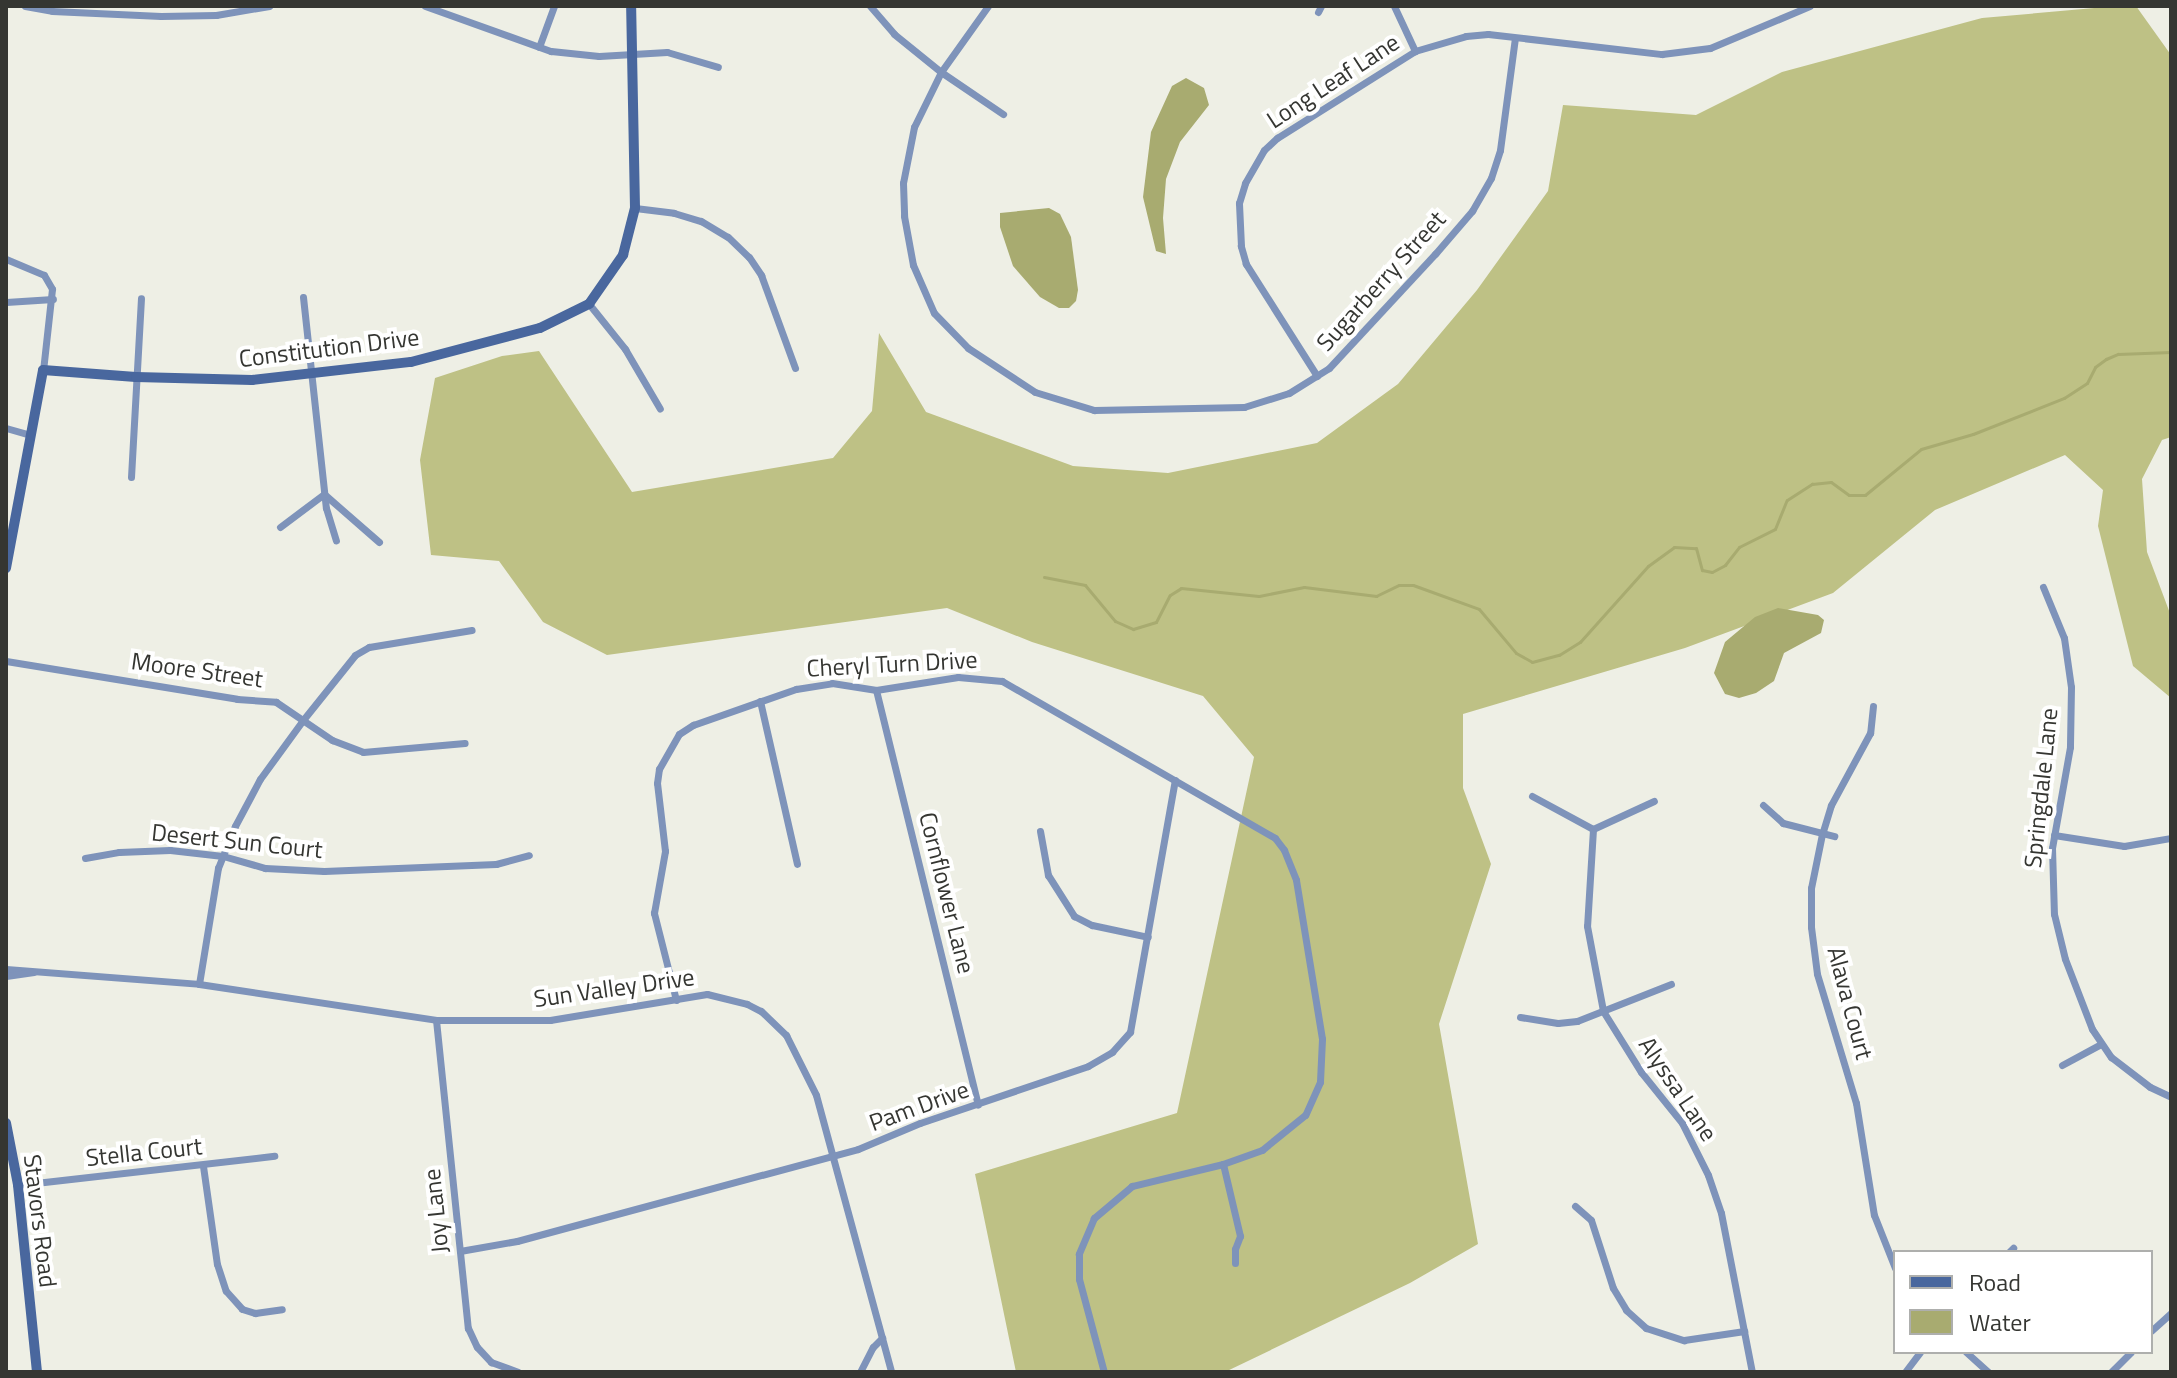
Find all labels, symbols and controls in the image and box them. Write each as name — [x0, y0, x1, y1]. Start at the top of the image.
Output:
street label: Long Leaf Lane — [1261, 28, 1405, 134]
street label: Sugarberry Street — [1311, 205, 1451, 357]
street label: Constitution Drive — [237, 323, 421, 373]
street label: Cheryl Turn Drive — [806, 645, 978, 683]
street label: Moore Street — [129, 647, 265, 693]
street label: Springdale Lane — [2018, 707, 2064, 869]
street label: Cornflower Lane — [913, 809, 981, 977]
street label: Desert Sun Court — [150, 818, 324, 864]
street label: Alava Court — [1821, 944, 1879, 1062]
street label: Sun Valley Drive — [532, 962, 696, 1014]
street label: Alyssa Lane — [1633, 1031, 1723, 1147]
street label: Pam Drive — [865, 1075, 973, 1137]
street label: Stella Court — [84, 1132, 204, 1172]
street label: Stavors Road — [18, 1153, 62, 1289]
street label: Joy Lane — [417, 1167, 455, 1255]
legend — [1893, 1250, 2153, 1354]
text: Road — [1969, 1264, 2021, 1300]
text: Water — [1969, 1304, 2031, 1340]

